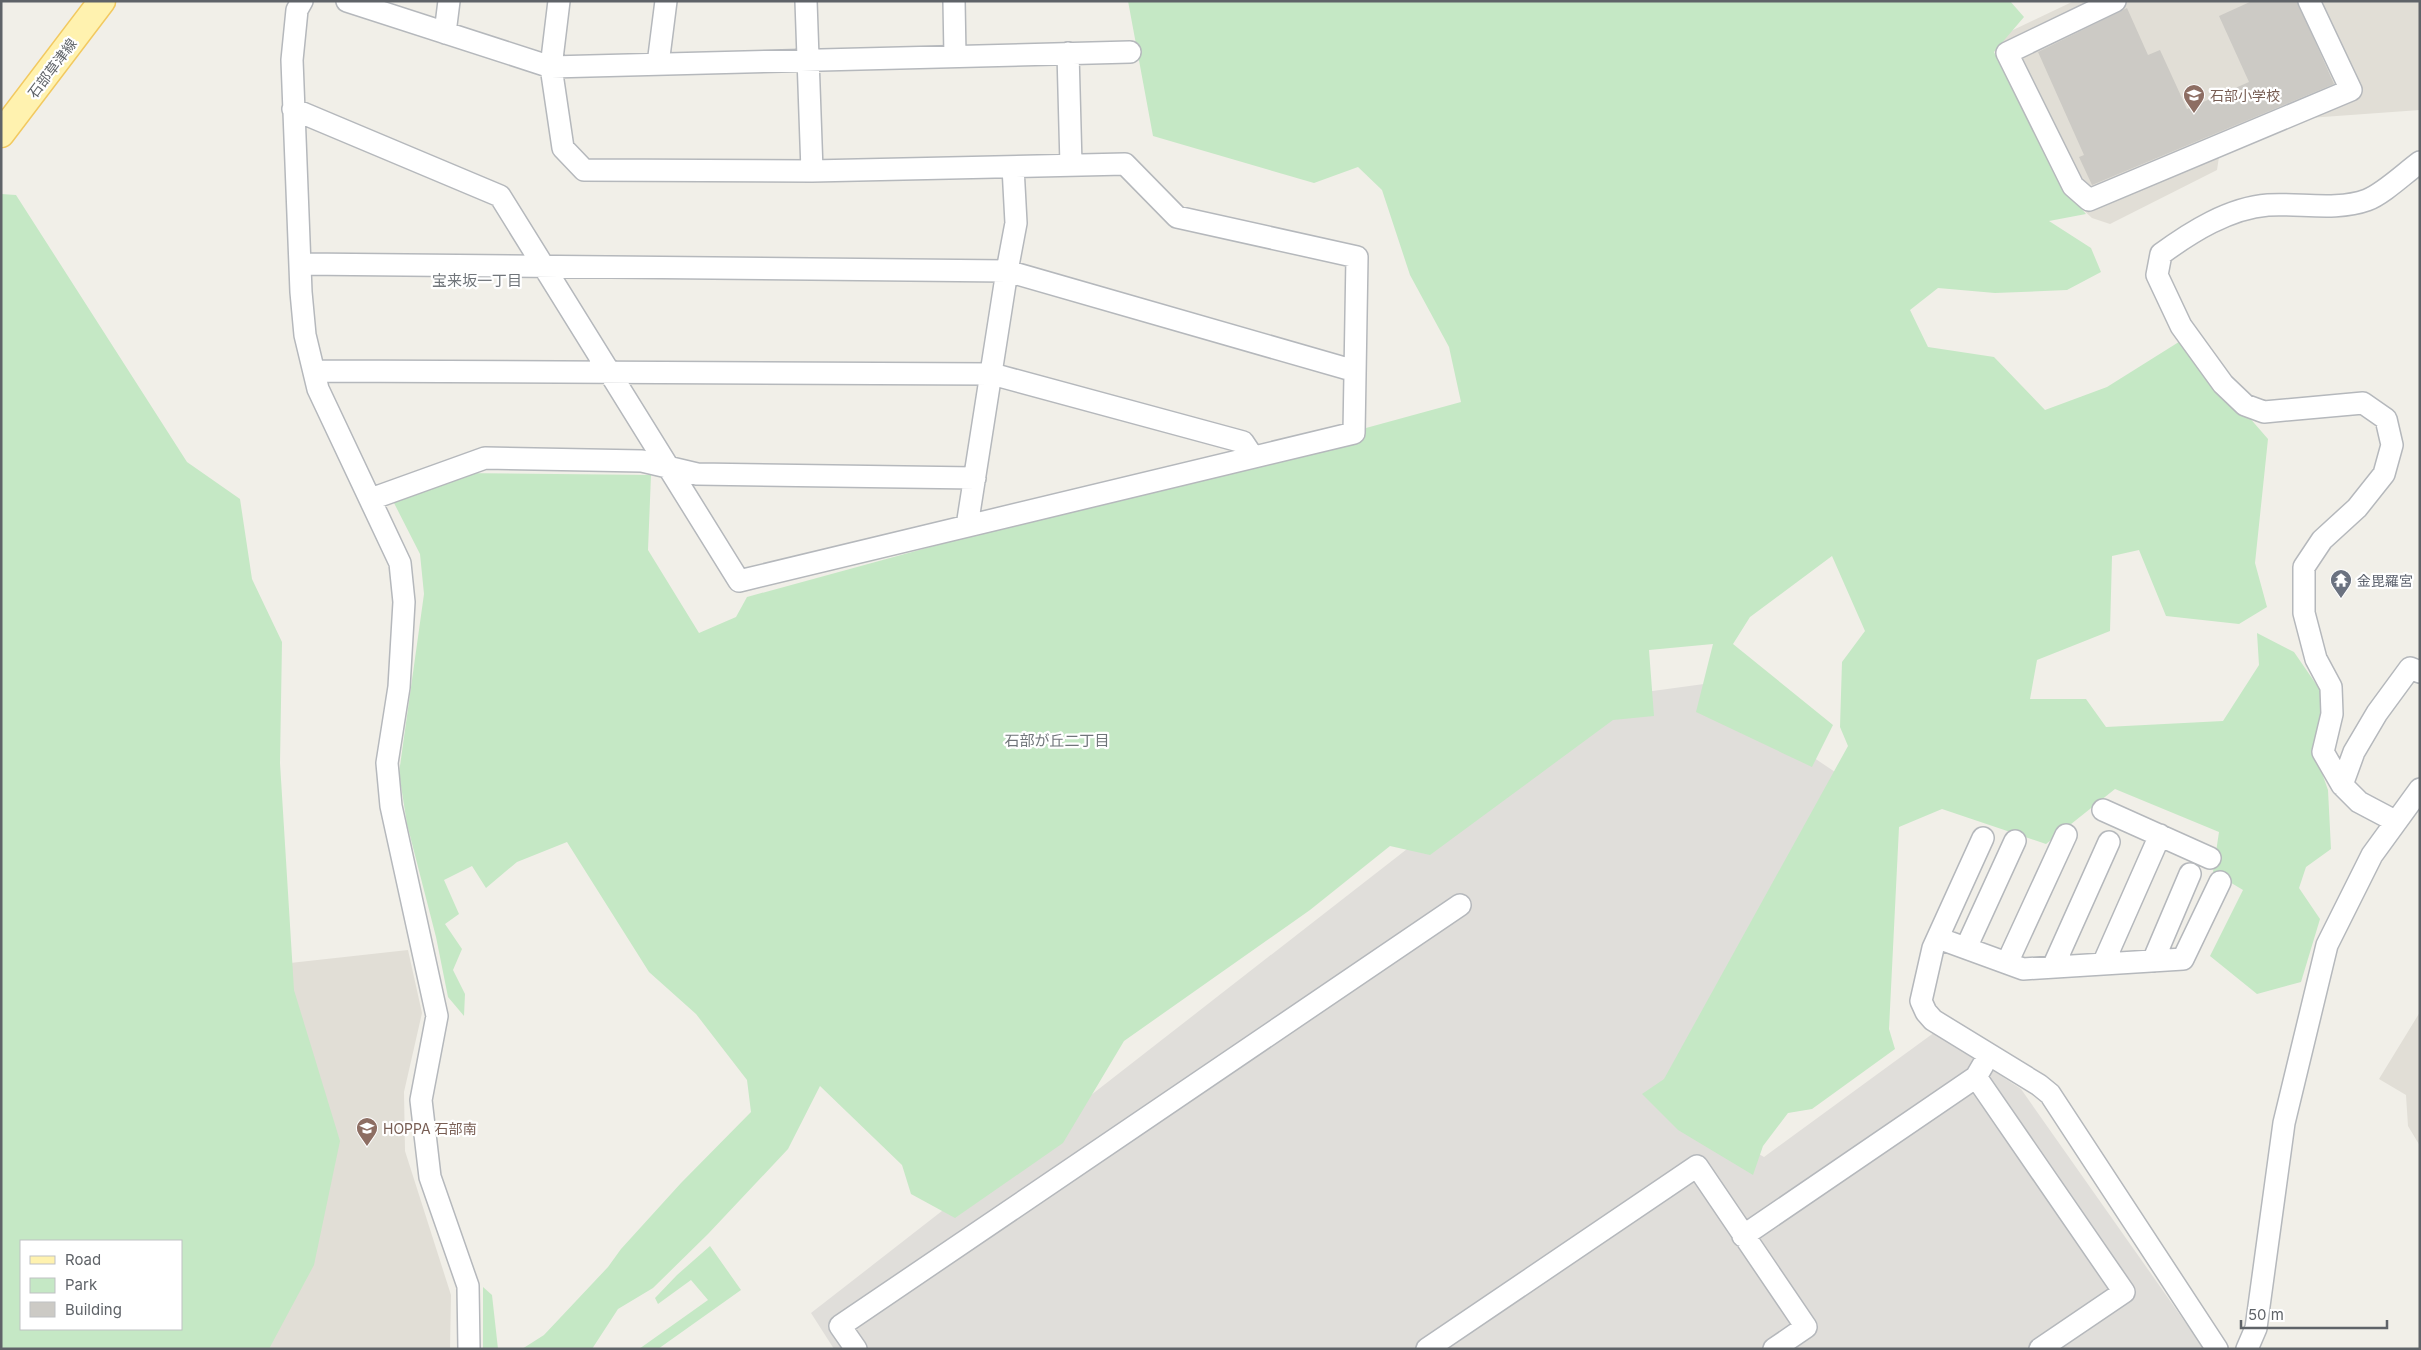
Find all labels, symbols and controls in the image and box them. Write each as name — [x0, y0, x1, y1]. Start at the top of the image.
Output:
street label: 石部草津線 — [24, 35, 80, 101]
school or university icon: 石部小学校 — [2182, 83, 2206, 114]
place label: 石部小学校 — [2210, 87, 2280, 104]
district label: 宝来坂一丁目 — [432, 271, 522, 290]
temple icon: 金毘羅宮 — [2329, 568, 2353, 599]
place label: 金毘羅宮 — [2357, 572, 2413, 589]
district label: 石部が丘二丁目 — [1004, 731, 1110, 750]
school or university icon: HOPPA 石部南 — [355, 1116, 379, 1147]
place label: HOPPA 石部南 — [383, 1120, 477, 1137]
legend — [20, 1240, 182, 1330]
text: Road — [65, 1250, 101, 1269]
text: Park — [65, 1275, 98, 1294]
scale bar — [2241, 1298, 2387, 1330]
text: Building — [65, 1300, 122, 1319]
text: 50 m — [2248, 1305, 2284, 1324]

